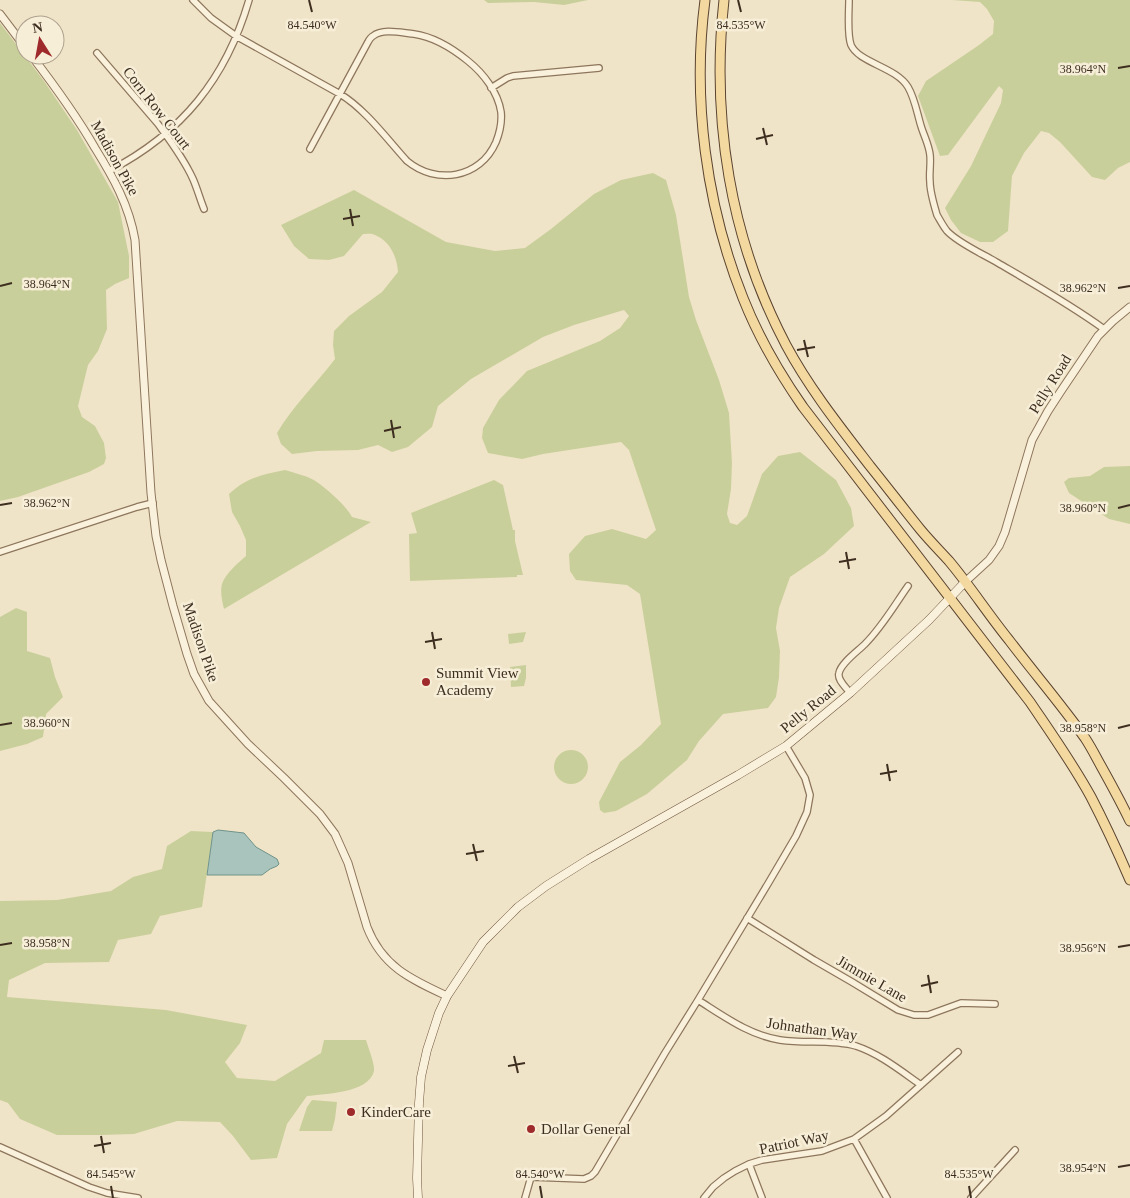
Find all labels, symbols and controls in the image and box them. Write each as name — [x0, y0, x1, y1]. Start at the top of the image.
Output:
north arrow — [15, 15, 65, 65]
text: 84.540°W — [287, 18, 337, 32]
text: 84.535°W — [716, 18, 766, 32]
text: N — [31, 19, 44, 36]
text: 38.964°N — [1060, 62, 1107, 76]
street label: Corn Row Court — [120, 64, 195, 153]
street label: Madison Pike — [88, 118, 142, 198]
text: 38.964°N — [24, 277, 71, 291]
text: 38.962°N — [1060, 281, 1107, 295]
street label: Pelly Road — [1026, 351, 1075, 416]
text: 38.962°N — [24, 496, 71, 510]
text: 38.960°N — [1060, 501, 1107, 515]
street label: Madison Pike — [180, 600, 222, 684]
place label: Summit View Academy — [436, 665, 519, 698]
marker: Summit View Academy — [420, 676, 432, 688]
street label: Pelly Road — [777, 682, 839, 736]
text: 38.960°N — [24, 716, 71, 730]
text: 38.958°N — [1060, 721, 1107, 735]
text: 38.958°N — [24, 936, 71, 950]
text: 38.956°N — [1060, 941, 1107, 955]
street label: Jimmie Lane — [834, 953, 910, 1006]
street label: Johnathan Way — [766, 1015, 859, 1043]
place label: KinderCare — [361, 1104, 431, 1120]
marker: KinderCare — [345, 1106, 357, 1118]
place label: Dollar General — [541, 1121, 631, 1137]
marker: Dollar General — [525, 1123, 537, 1135]
street label: Patriot Way — [758, 1127, 831, 1157]
text: 38.954°N — [1060, 1161, 1107, 1175]
text: 84.545°W — [86, 1167, 136, 1181]
text: 84.540°W — [515, 1167, 565, 1181]
text: 84.535°W — [944, 1167, 994, 1181]

